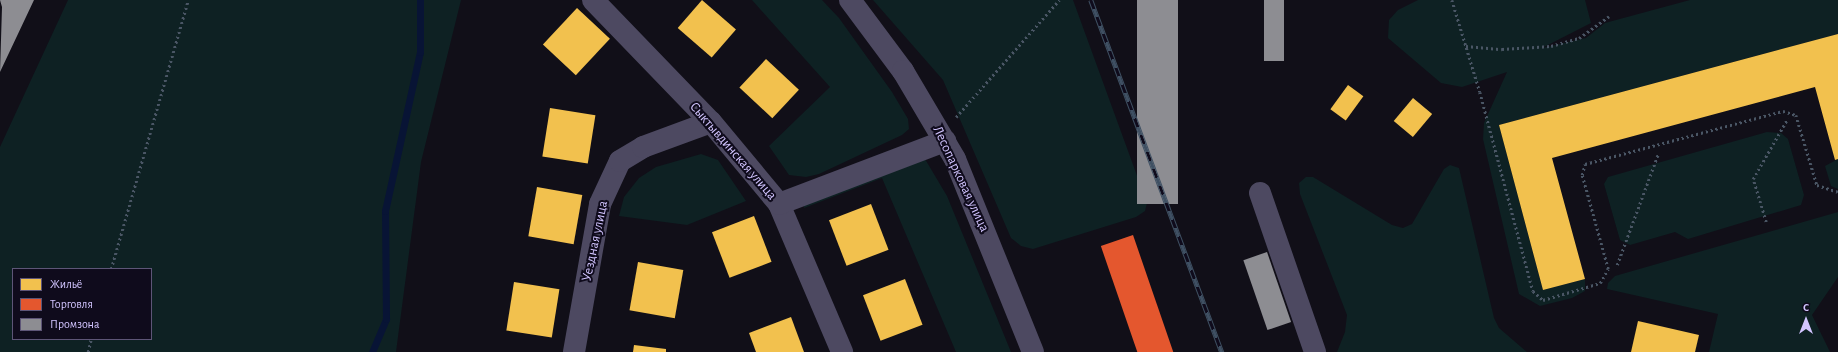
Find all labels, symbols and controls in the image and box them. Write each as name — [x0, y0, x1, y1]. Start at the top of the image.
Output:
street label: Сыктывдинская улица — [686, 99, 780, 203]
street label: Лесопарковая улица — [929, 123, 993, 235]
street label: Уездная улица — [578, 199, 612, 283]
legend — [12, 268, 152, 340]
text: Жильё — [50, 278, 82, 290]
text: Торговля — [50, 298, 93, 310]
north arrow — [1786, 300, 1826, 340]
text: С — [1803, 302, 1809, 313]
text: Промзона — [50, 318, 100, 330]

